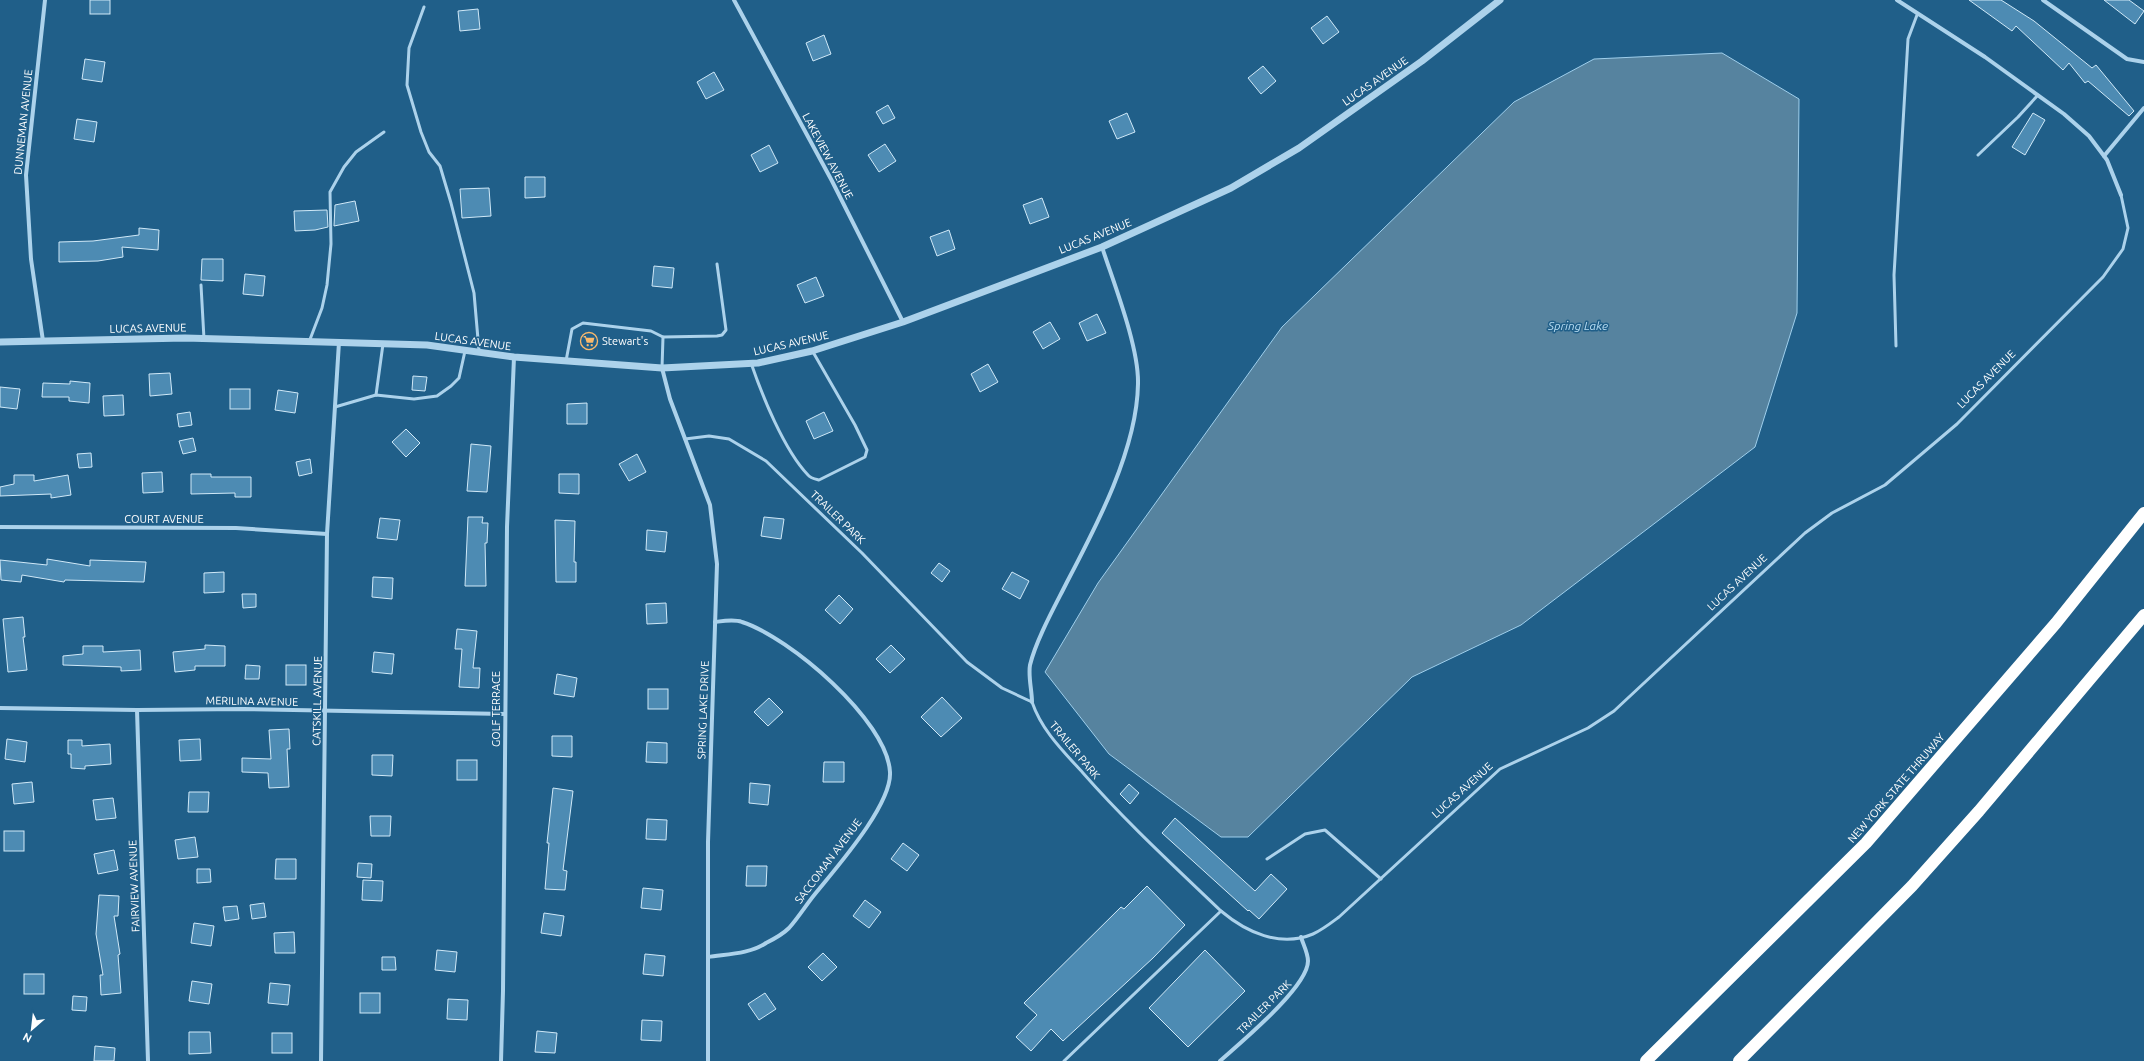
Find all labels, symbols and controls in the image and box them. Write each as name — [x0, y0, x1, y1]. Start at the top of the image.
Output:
street label: LUCAS AVENUE — [1340, 54, 1410, 108]
street label: DUNNEMAN AVENUE — [12, 69, 34, 175]
street label: LAKEVIEW AVENUE — [800, 111, 856, 201]
street label: LUCAS AVENUE — [1057, 216, 1133, 256]
water label: Spring Lake — [1547, 319, 1608, 332]
street label: LUCAS AVENUE — [109, 321, 187, 335]
street label: LUCAS AVENUE — [752, 329, 830, 357]
street label: LUCAS AVENUE — [434, 330, 512, 352]
supermarket icon: Stewart's — [579, 331, 599, 351]
place label: Stewart's — [602, 335, 648, 347]
street label: LUCAS AVENUE — [1955, 348, 2017, 410]
street label: TRAILER PARK — [808, 488, 868, 546]
street label: COURT AVENUE — [124, 513, 204, 525]
street label: LUCAS AVENUE — [1705, 551, 1769, 613]
street label: CATSKILL AVENUE — [310, 656, 324, 746]
street label: SPRING LAKE DRIVE — [695, 660, 711, 760]
street label: GOLF TERRACE — [490, 671, 502, 747]
street label: MERILINA AVENUE — [206, 694, 298, 708]
street label: TRAILER PARK — [1048, 719, 1103, 781]
street label: NEW YORK STATE THRUWAY — [1845, 730, 1947, 845]
street label: LUCAS AVENUE — [1429, 760, 1495, 820]
street label: SACCOMAN AVENUE — [792, 816, 864, 906]
street label: FAIRVIEW AVENUE — [126, 840, 142, 932]
street label: TRAILER PARK — [1235, 977, 1294, 1036]
north arrow — [12, 1009, 52, 1049]
text: N — [21, 1031, 34, 1045]

